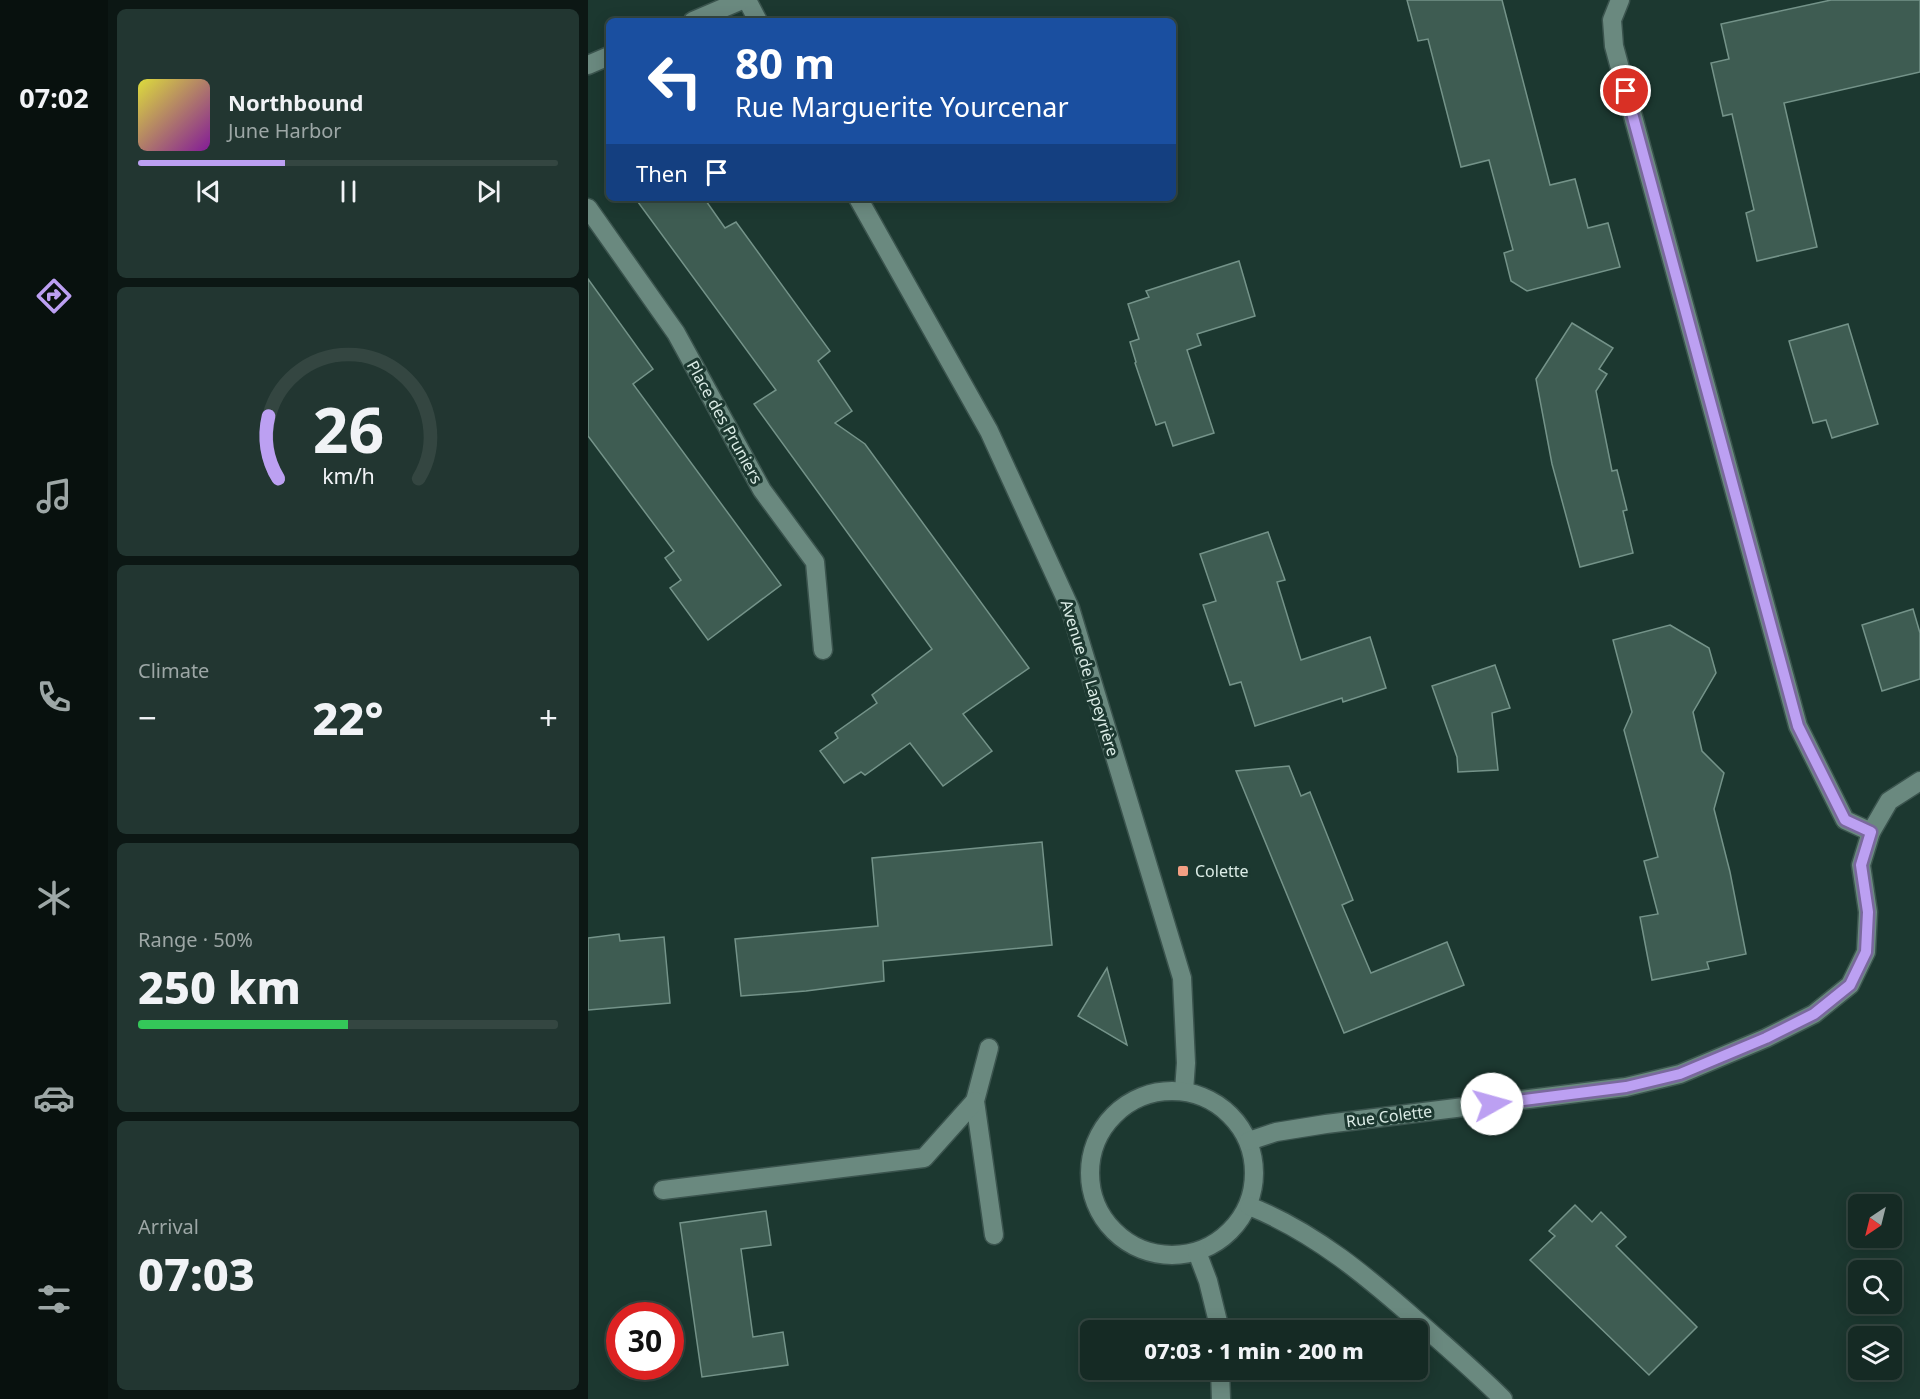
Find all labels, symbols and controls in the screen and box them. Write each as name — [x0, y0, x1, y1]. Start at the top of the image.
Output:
text: 80 m — [735, 34, 835, 91]
icon: left — [636, 42, 714, 120]
pin — [1600, 65, 1651, 116]
icon: arrive — [1609, 74, 1642, 107]
text: 07:02 — [19, 79, 89, 116]
text: Northbound — [228, 87, 363, 117]
text: Rue Marguerite Yourcenar — [735, 88, 1069, 125]
text: June Harbor — [228, 117, 342, 144]
icon: arrive — [700, 156, 733, 189]
text: Then — [636, 158, 688, 188]
icon: previous — [192, 175, 225, 208]
icon: pause — [332, 175, 365, 208]
icon: next — [472, 175, 505, 208]
icon: directions — [33, 275, 75, 317]
street label: Place des Pruniers — [682, 356, 768, 488]
text: 26 — [312, 386, 384, 471]
text: km/h — [322, 461, 374, 490]
icon: music — [33, 475, 75, 517]
street label: Avenue de Lapeyrière — [1056, 597, 1124, 759]
text: Climate — [138, 657, 209, 684]
icon: phone — [33, 676, 75, 718]
text: 22° — [312, 687, 384, 748]
text: − — [138, 695, 157, 740]
text: + — [539, 695, 558, 740]
place label: Colette — [1195, 860, 1249, 882]
marker: Colette — [1176, 864, 1190, 878]
icon: climate — [33, 877, 75, 919]
text: Range · 50% — [138, 926, 253, 953]
text: 250 km — [138, 956, 301, 1017]
position arrow — [1460, 1072, 1524, 1136]
icon: car — [33, 1077, 75, 1119]
street label: Rue Colette — [1345, 1100, 1433, 1132]
north arrow — [1848, 1194, 1902, 1248]
map controls — [1848, 1194, 1902, 1380]
text: Arrival — [138, 1213, 199, 1240]
text: 07:03 — [138, 1243, 255, 1304]
button: search — [1848, 1260, 1902, 1314]
icon: filters — [33, 1278, 75, 1320]
speed limit sign: 30 — [606, 1302, 684, 1380]
button: layers — [1848, 1326, 1902, 1380]
text: 07:03 · 1 min · 200 m — [1144, 1335, 1364, 1365]

